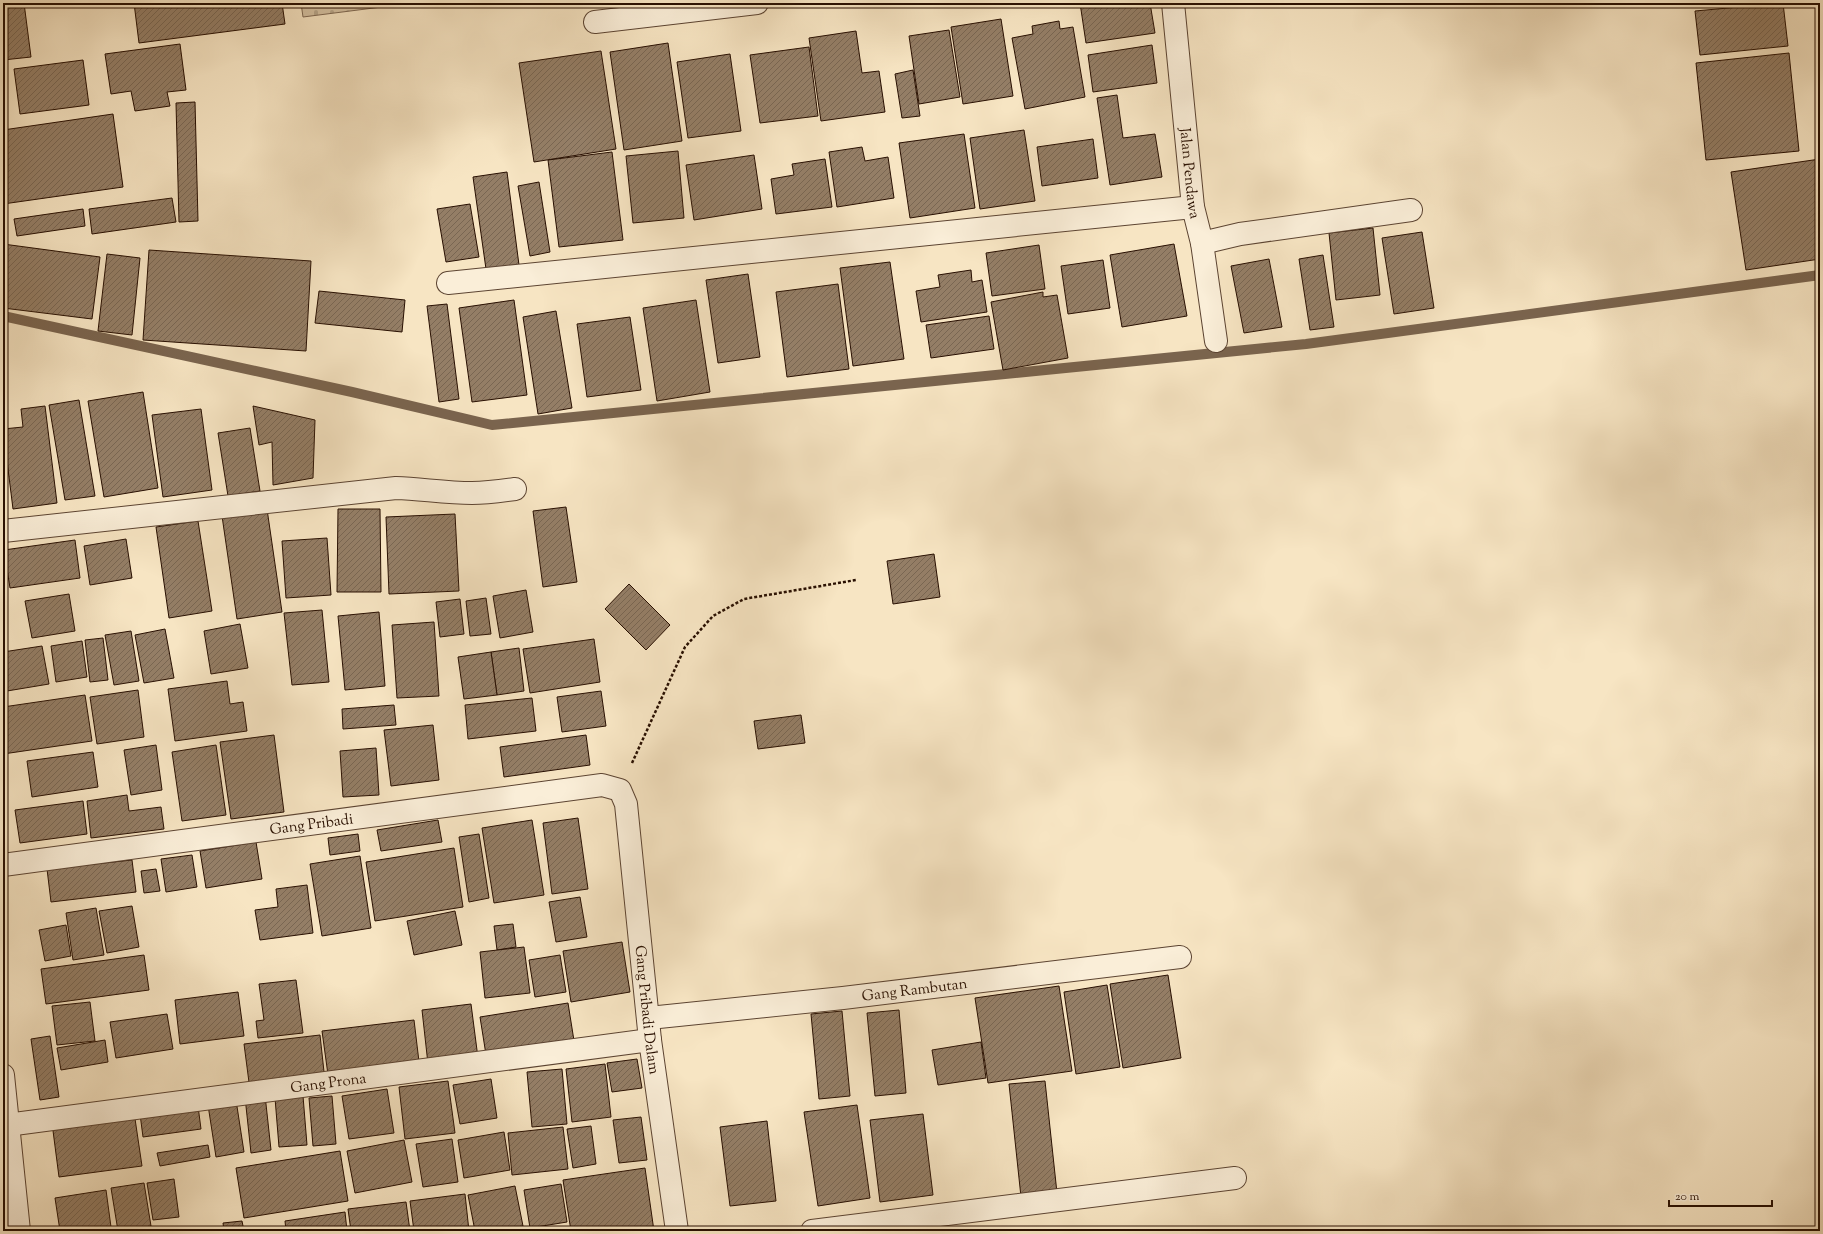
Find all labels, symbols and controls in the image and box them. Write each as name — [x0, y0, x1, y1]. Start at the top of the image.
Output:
street label: Jalan Pendawa — [1173, 126, 1205, 221]
street label: Gang Pribadi — [268, 809, 355, 841]
street label: Gang Pribadi Dalam — [628, 944, 664, 1076]
street label: Gang Rambutan — [861, 974, 969, 1008]
street label: Gang Prona — [289, 1069, 368, 1099]
scale bar — [1669, 1182, 1772, 1208]
text: 20 m — [1675, 1188, 1700, 1206]

